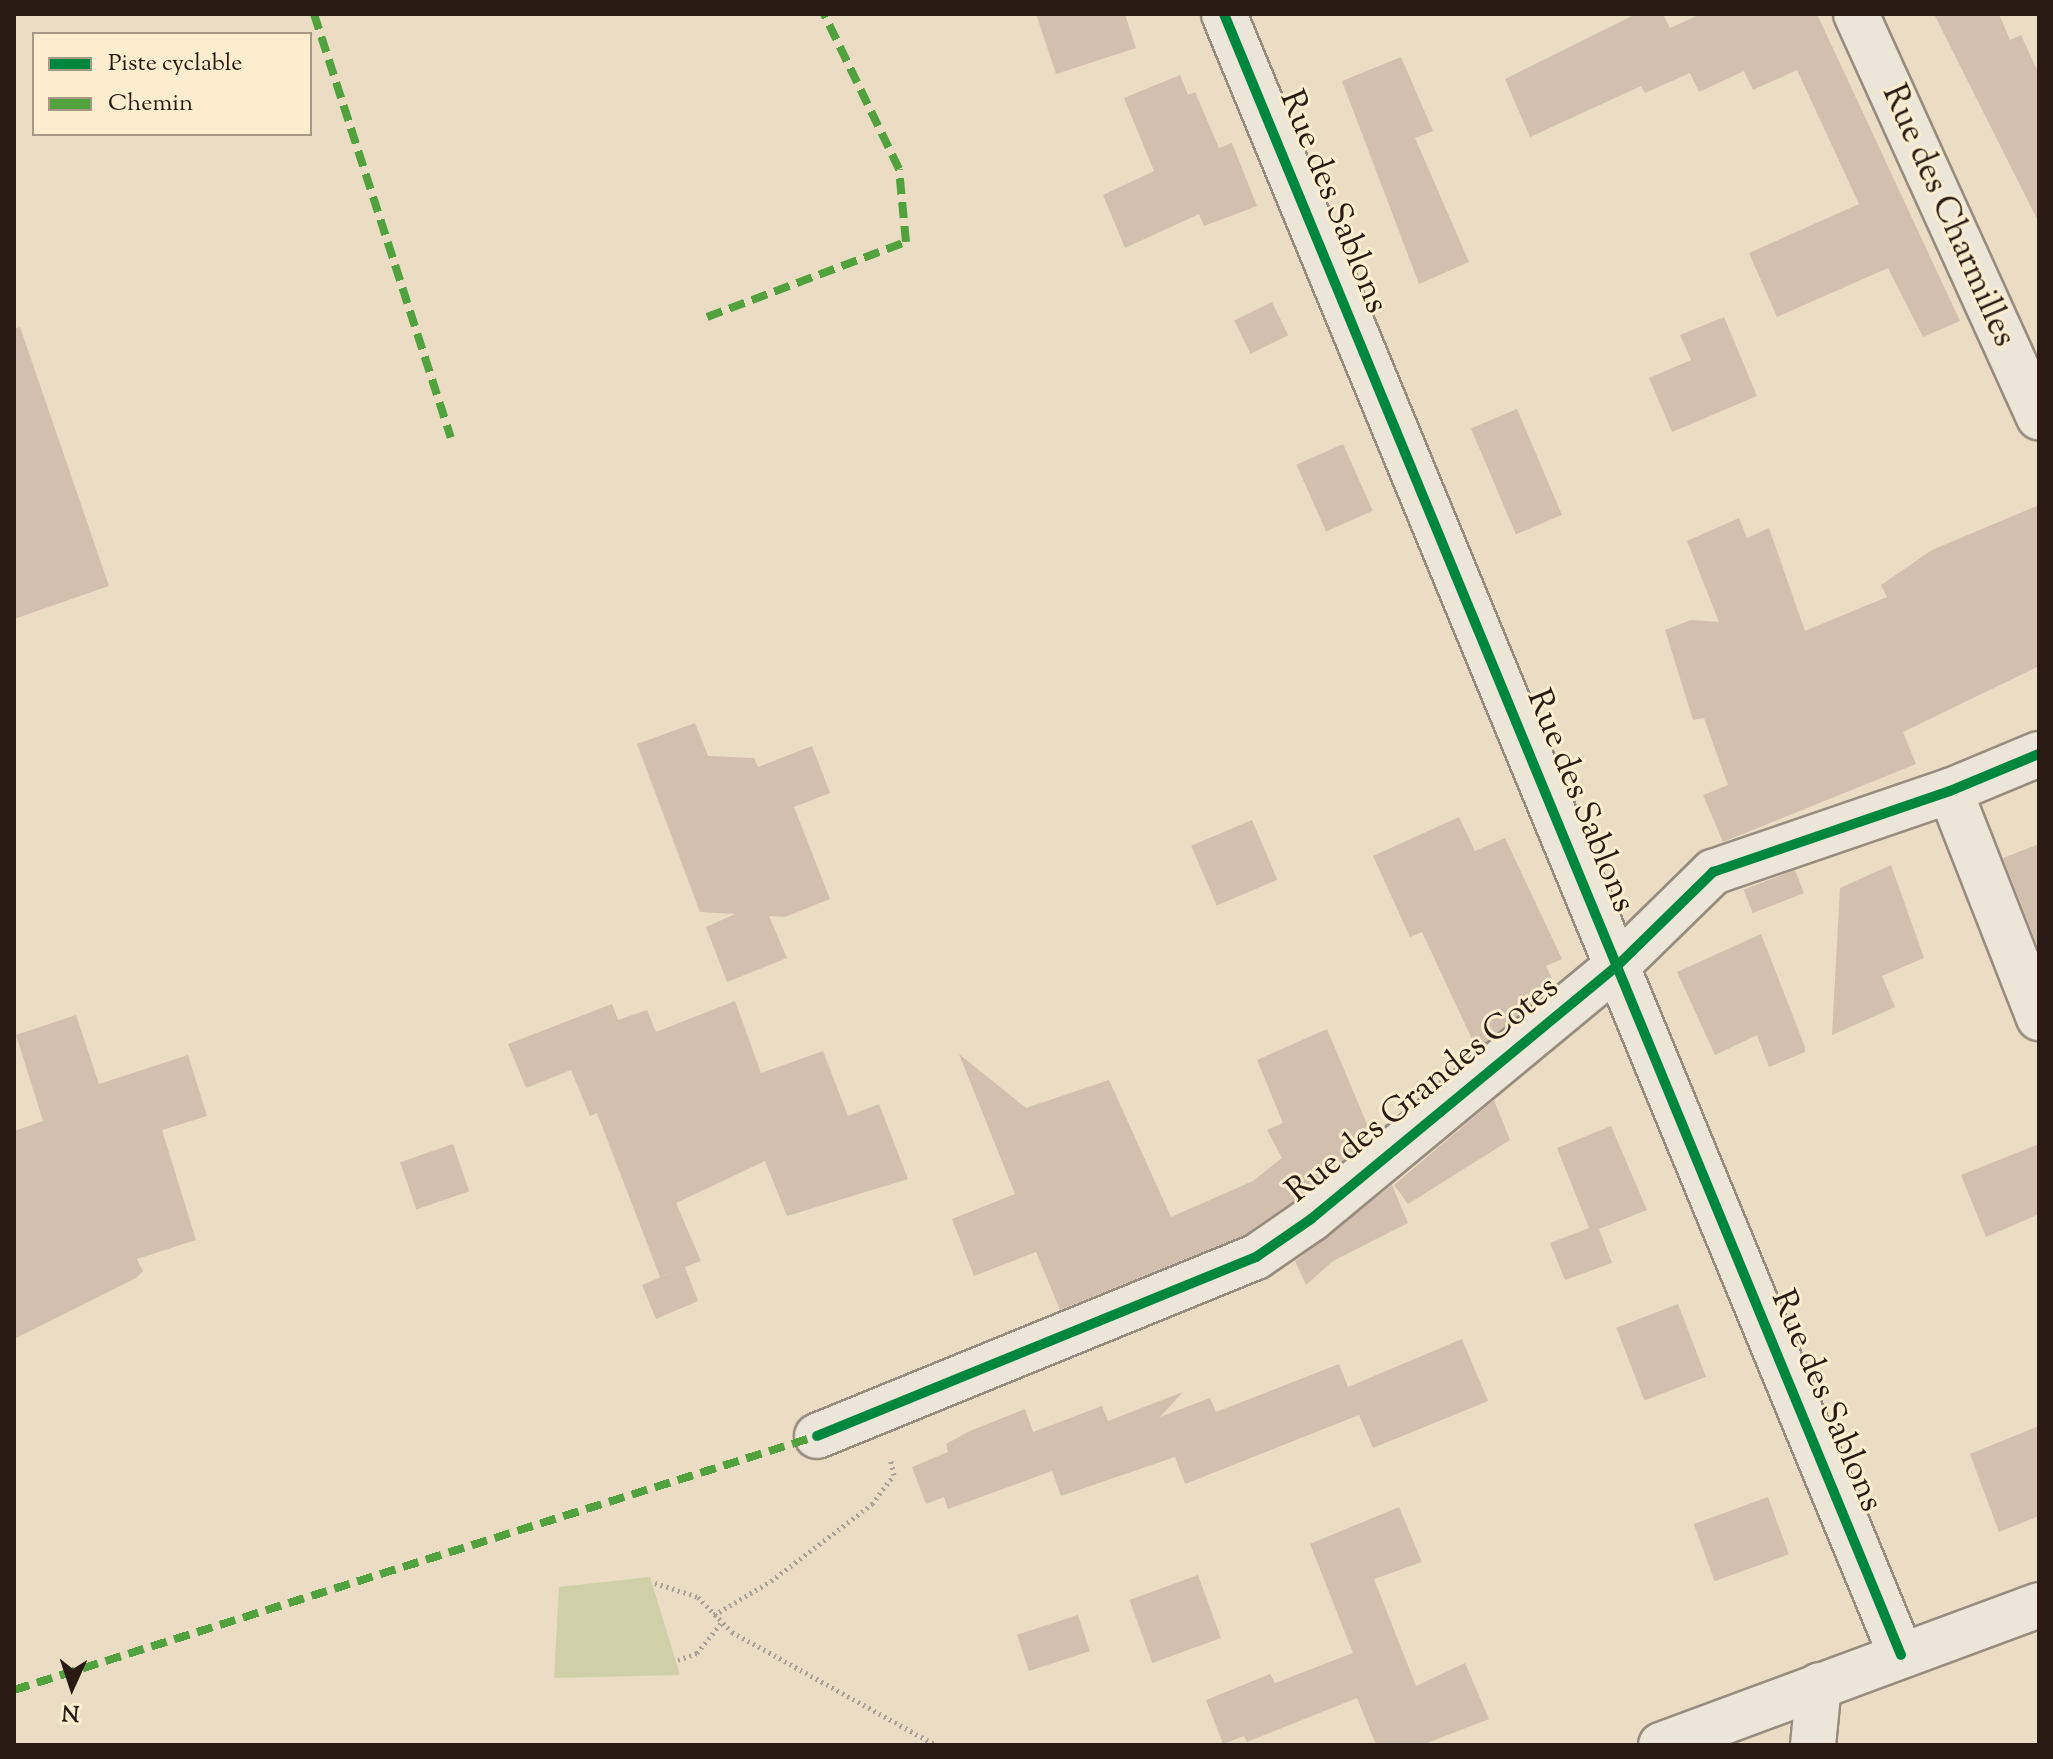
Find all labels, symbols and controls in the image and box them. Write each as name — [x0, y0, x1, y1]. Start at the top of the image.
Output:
legend — [32, 32, 312, 136]
text: Piste cyclable — [108, 47, 243, 81]
street label: Rue des Charmilles — [1872, 79, 2024, 353]
street label: Rue des Sablons — [1270, 85, 1396, 319]
text: Chemin — [108, 87, 193, 121]
street label: Rue des Sablons — [1517, 684, 1643, 918]
street label: Rue des Grandes Cotes — [1279, 968, 1567, 1212]
street label: Rue des Sablons — [1761, 1284, 1891, 1518]
north arrow — [32, 1647, 112, 1727]
text: N — [61, 1695, 80, 1727]

